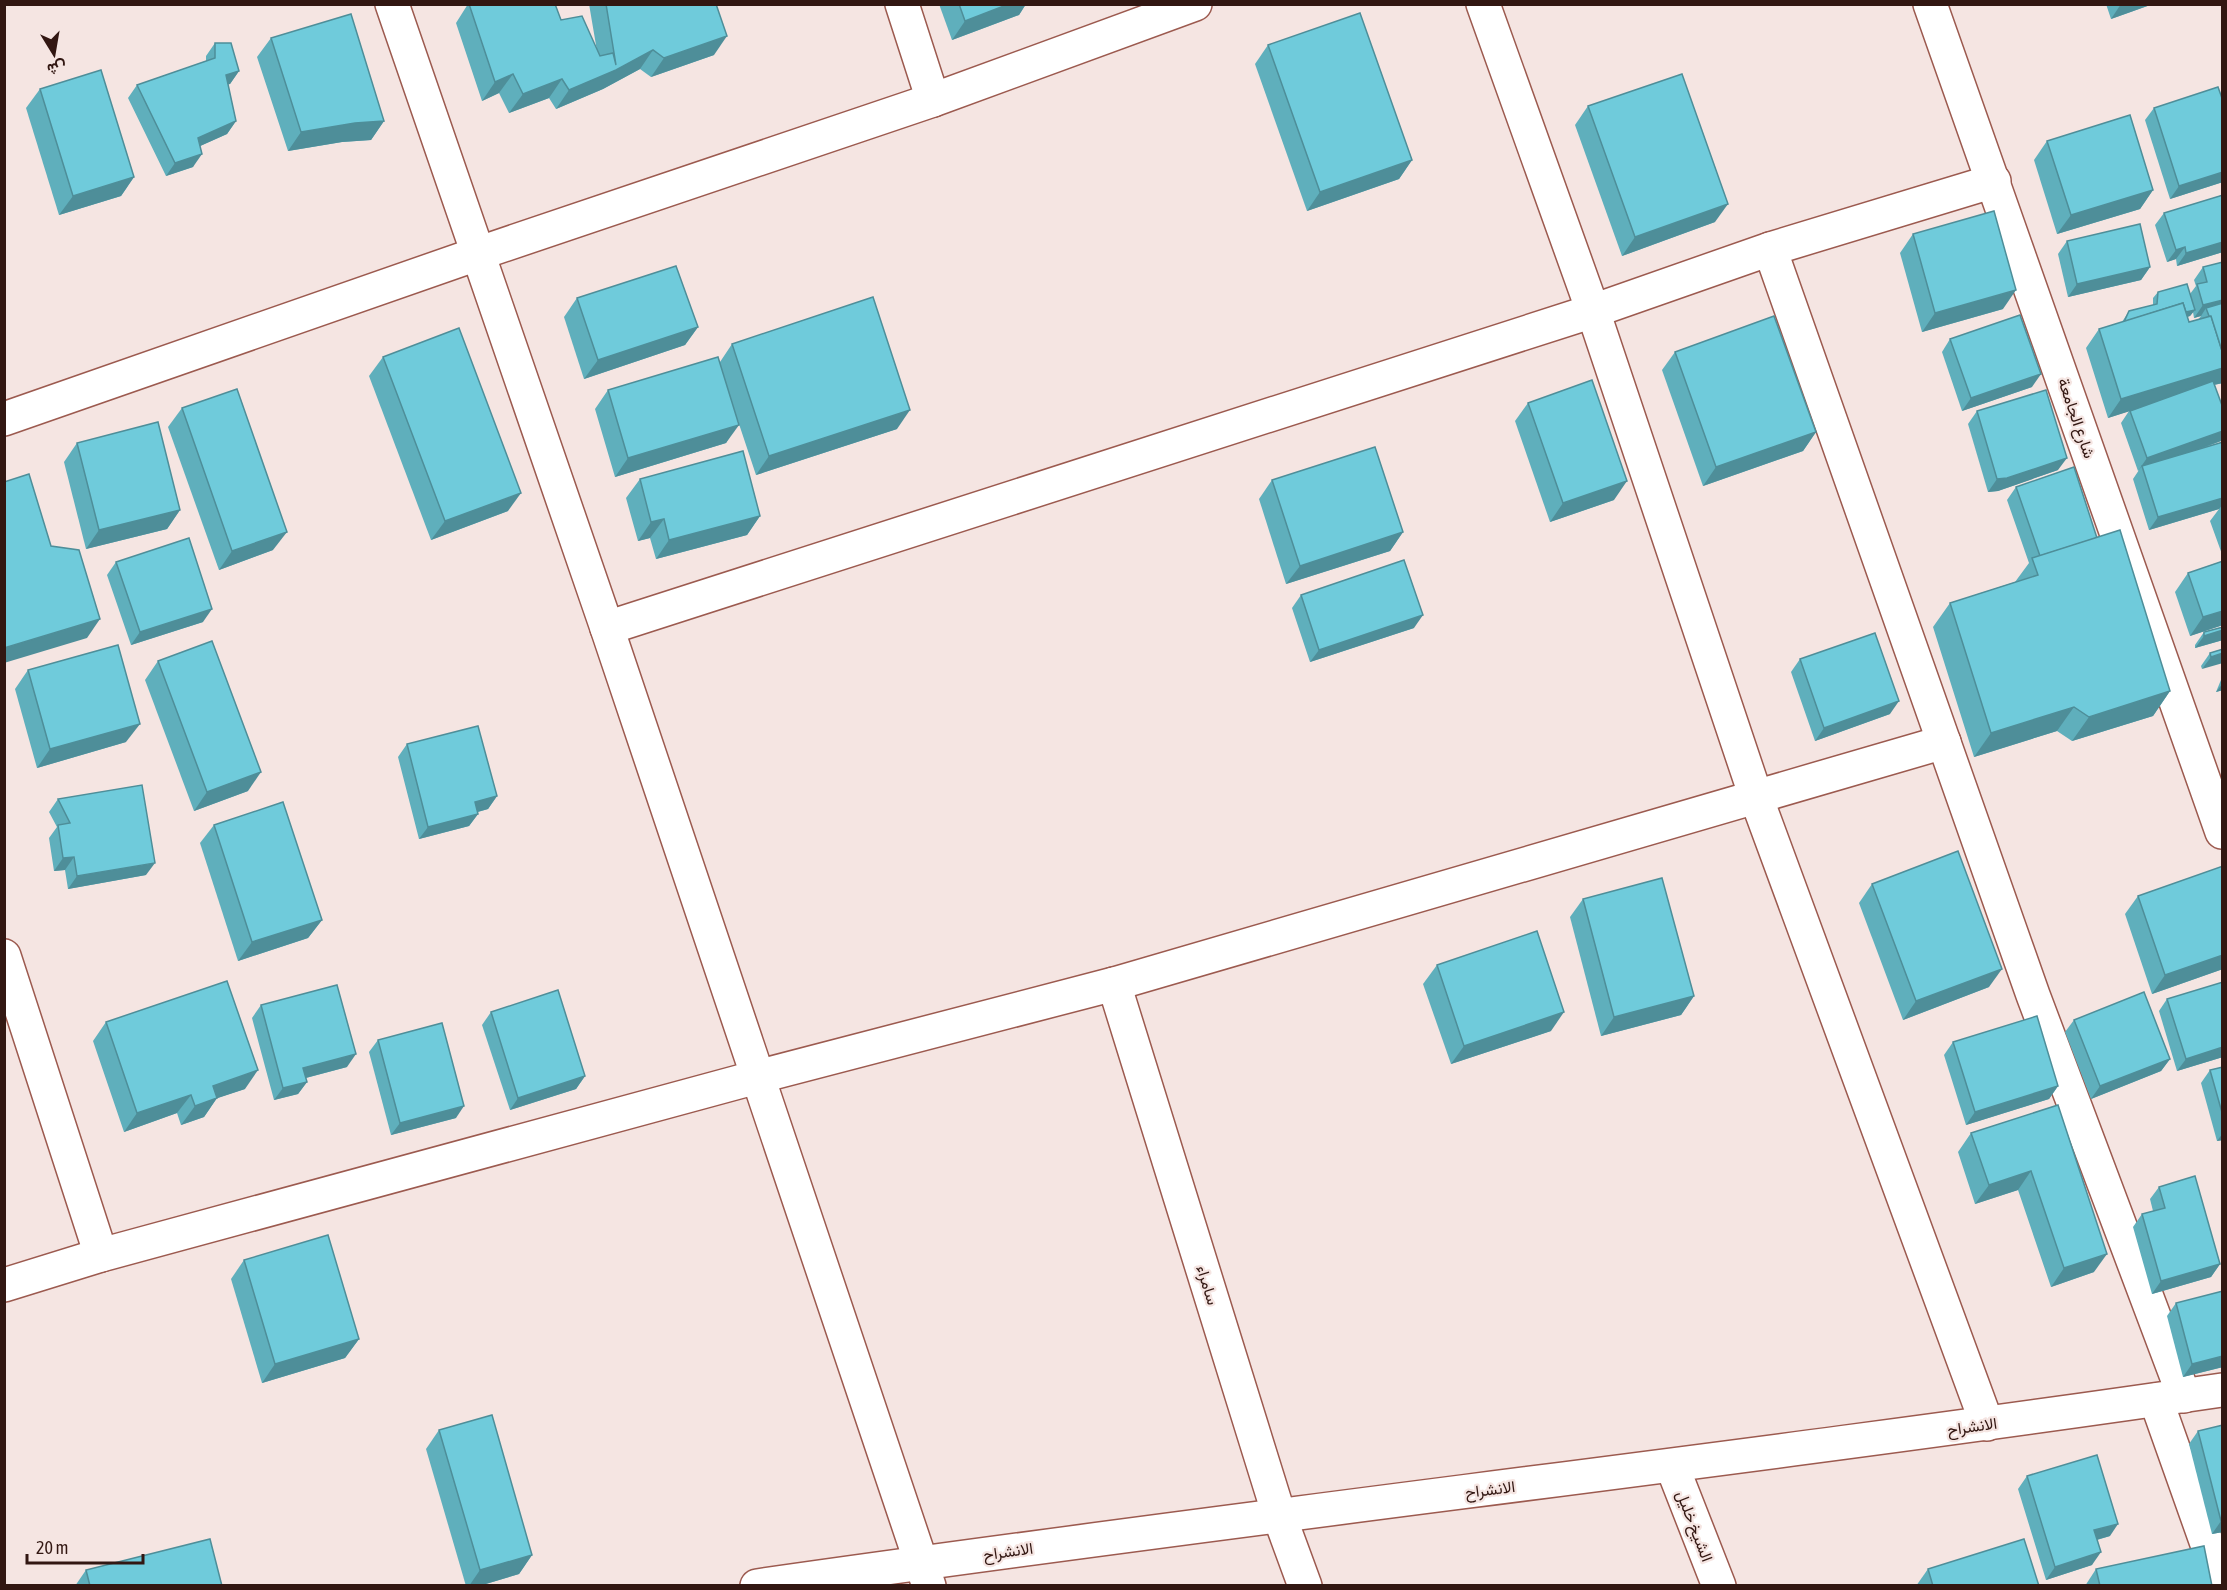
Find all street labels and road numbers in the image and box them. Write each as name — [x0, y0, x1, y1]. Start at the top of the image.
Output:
street label: شارع الجامعة — [2052, 375, 2099, 462]
street label: سامراء — [1192, 1263, 1223, 1308]
street label: الانشراح — [1946, 1414, 1999, 1441]
street label: الانشراح — [1464, 1477, 1516, 1504]
street label: الشيخ خليل — [1670, 1488, 1717, 1565]
street label: الانشراح — [982, 1539, 1035, 1566]

